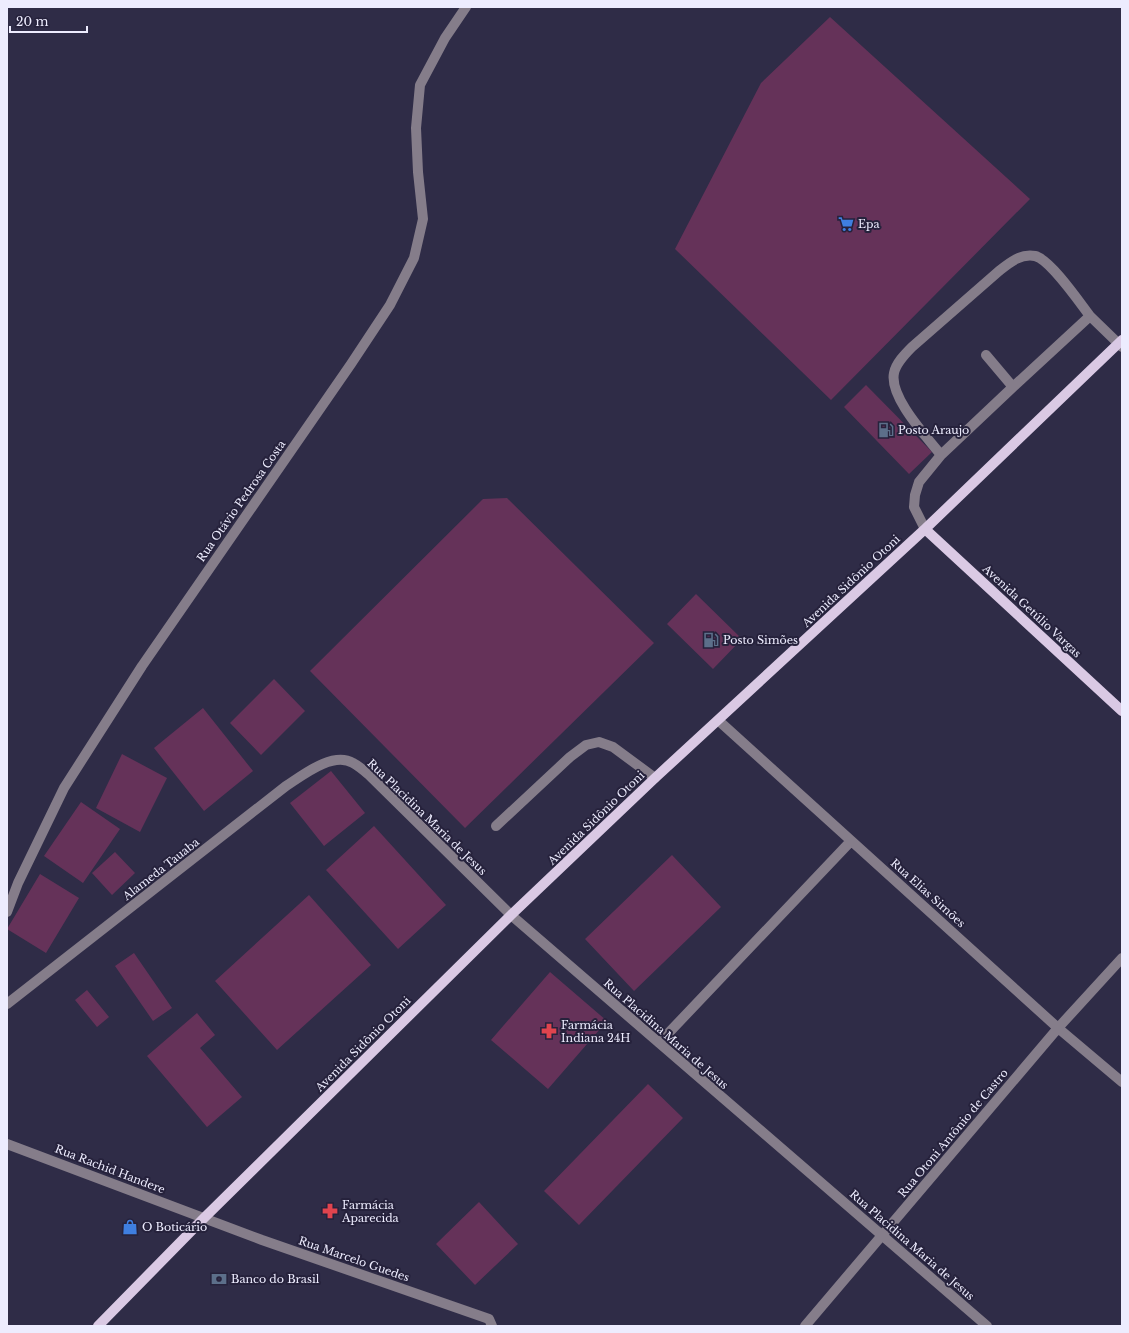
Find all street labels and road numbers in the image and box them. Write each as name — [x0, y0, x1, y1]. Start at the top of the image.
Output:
street label: Rua Otávio Pedrosa Costa — [194, 437, 289, 564]
street label: Avenida Sidônio Otoni — [798, 532, 903, 631]
street label: Avenida Getúlio Vargas — [979, 561, 1084, 660]
street label: Rua Placidina Maria de Jesus — [364, 756, 490, 878]
street label: Avenida Sidônio Otoni — [544, 768, 647, 868]
street label: Alameda Tauaba — [119, 834, 203, 904]
street label: Rua Elias Simões — [888, 856, 968, 930]
street label: Rua Placidina Maria de Jesus — [601, 976, 731, 1092]
street label: Avenida Sidônio Otoni — [312, 993, 414, 1095]
street label: Rua Otoni Antônio de Castro — [895, 1066, 1011, 1200]
street label: Rua Rachid Handere — [53, 1142, 167, 1196]
street label: Rua Placidina Maria de Jesus — [847, 1187, 977, 1303]
street label: Rua Marcelo Guedes — [297, 1233, 411, 1285]

